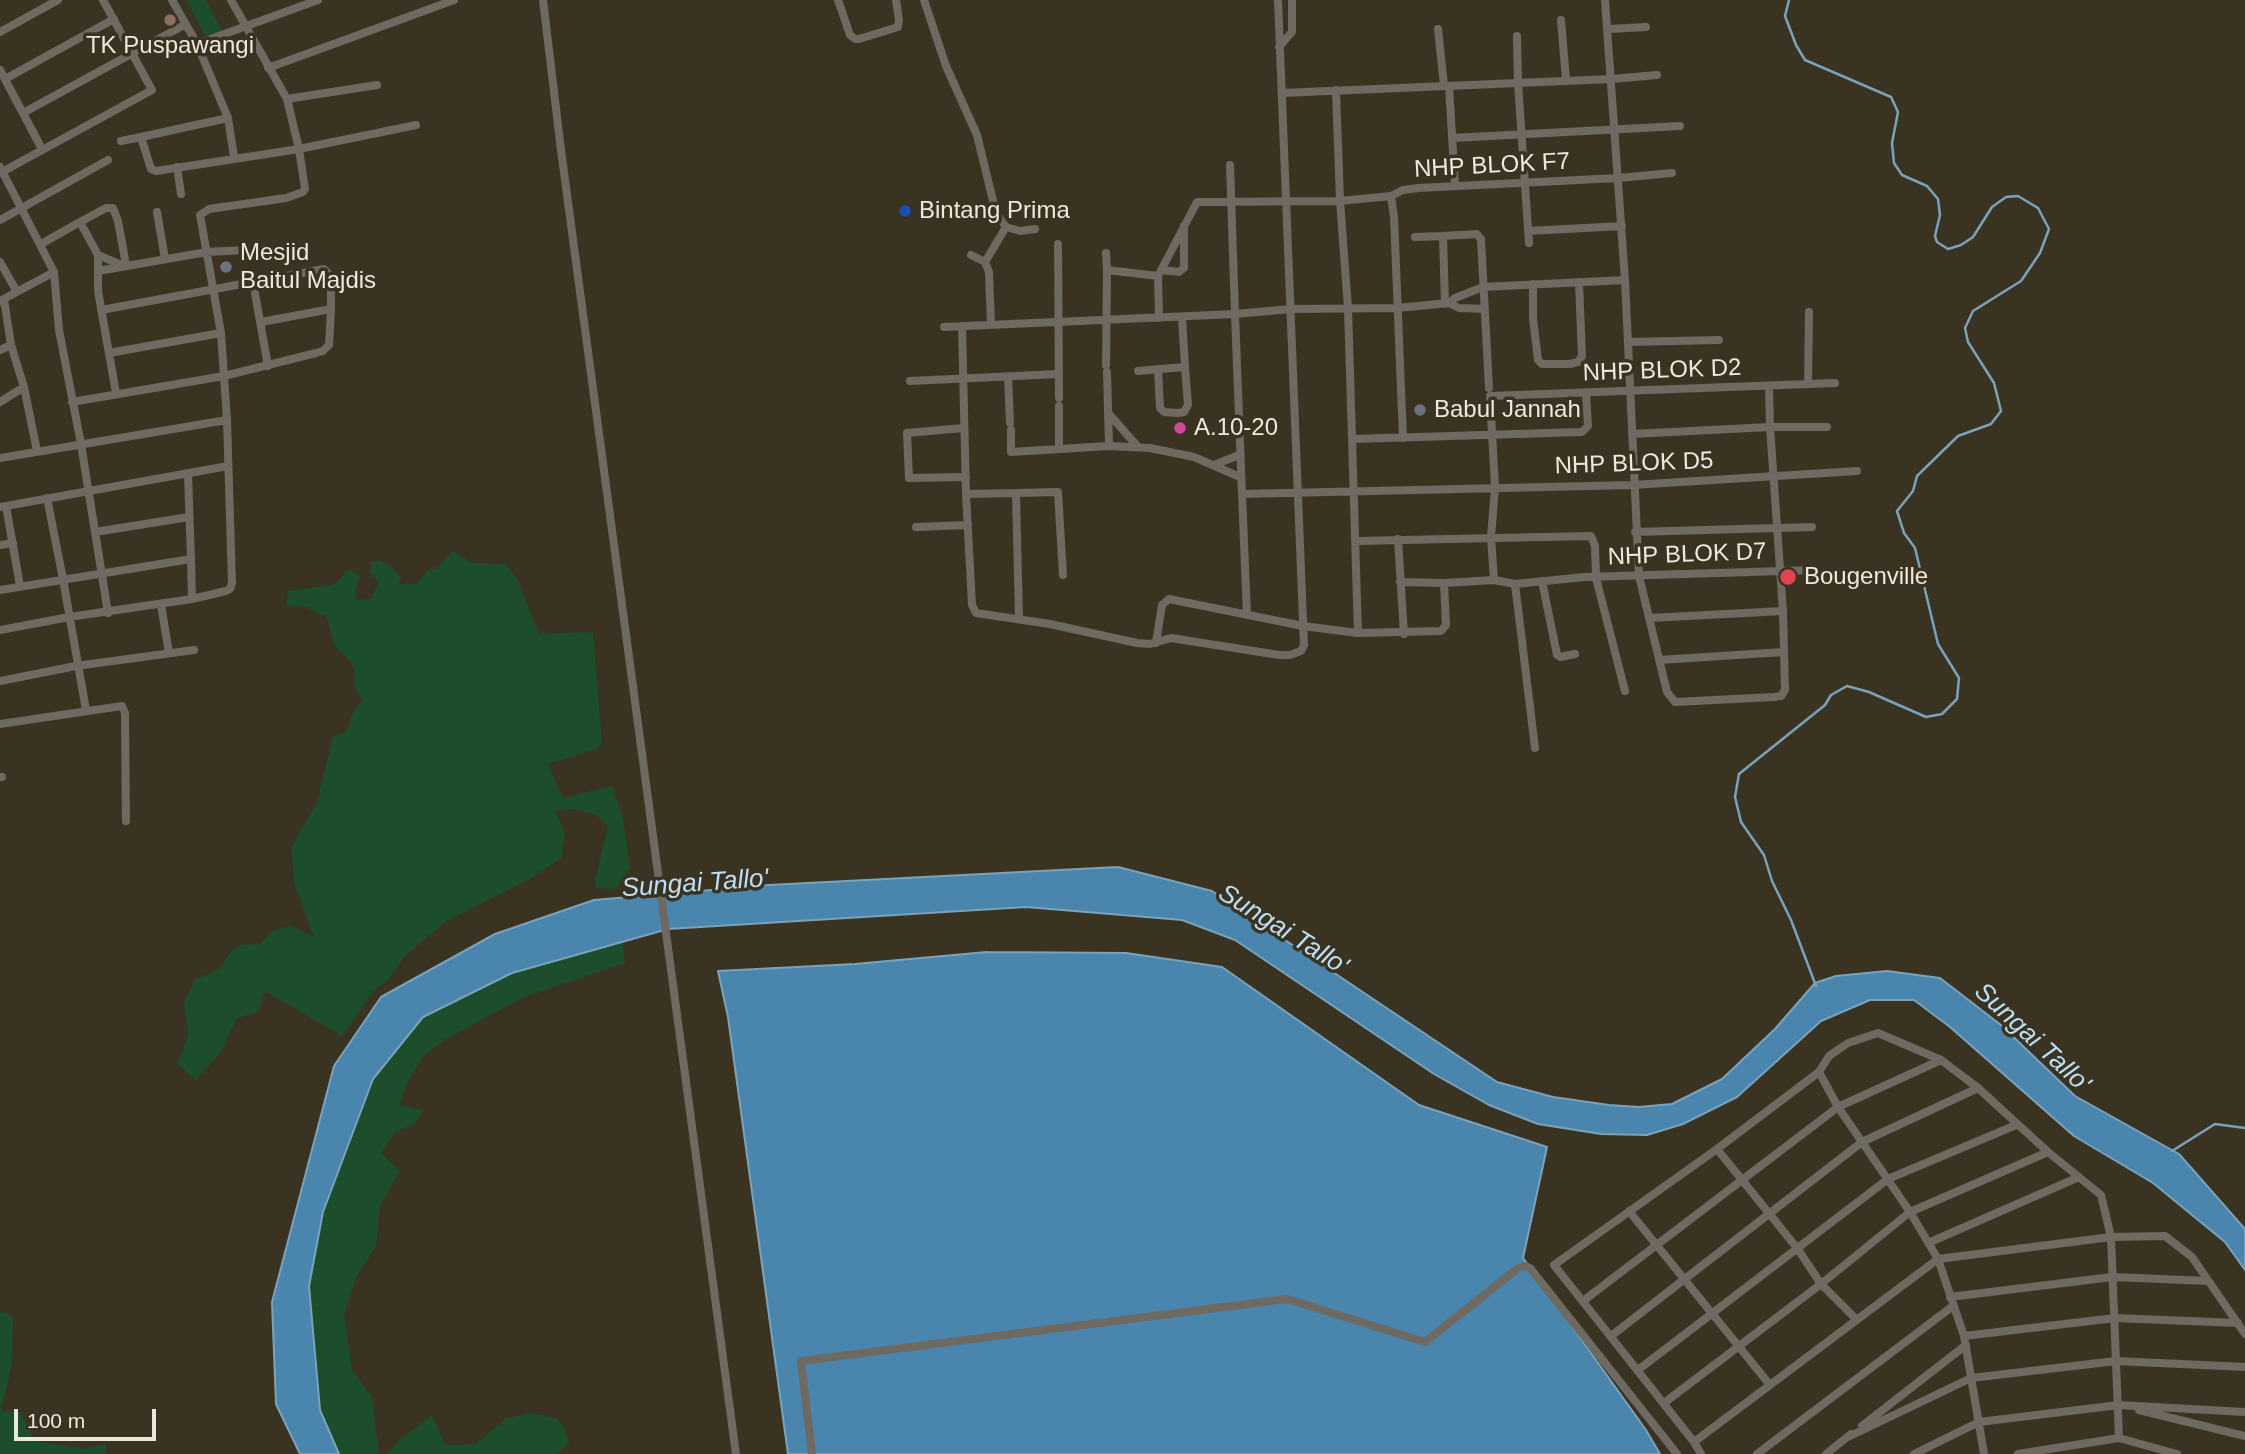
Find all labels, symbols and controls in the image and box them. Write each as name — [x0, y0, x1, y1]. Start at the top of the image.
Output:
marker: TK Puspawangi — [162, 12, 178, 28]
place label: TK Puspawangi — [86, 32, 254, 60]
street label: NHP BLOK F7 — [1413, 148, 1571, 184]
place label: Bintang Prima — [919, 197, 1070, 225]
marker: Bintang Prima — [897, 203, 913, 219]
place label: Mesjid Baitul Majdis — [240, 239, 376, 295]
marker: Mesjid Baitul Majdis — [218, 259, 234, 275]
street label: NHP BLOK D2 — [1582, 354, 1742, 388]
place label: Babul Jannah — [1434, 396, 1581, 424]
marker: Babul Jannah — [1412, 402, 1428, 418]
place label: A.10-20 — [1194, 414, 1278, 442]
marker: A.10-20 — [1172, 420, 1188, 436]
street label: NHP BLOK D5 — [1554, 447, 1714, 481]
street label: NHP BLOK D7 — [1607, 538, 1767, 572]
place label: Bougenville — [1804, 563, 1928, 591]
marker: Bougenville — [1778, 567, 1798, 587]
water label: Sungai Tallo' — [621, 863, 769, 905]
water label: Sungai Tallo' — [1212, 878, 1354, 982]
water label: Sungai Tallo' — [1968, 976, 2096, 1100]
scale bar — [18, 1394, 159, 1438]
text: 100 m — [27, 1409, 85, 1432]

